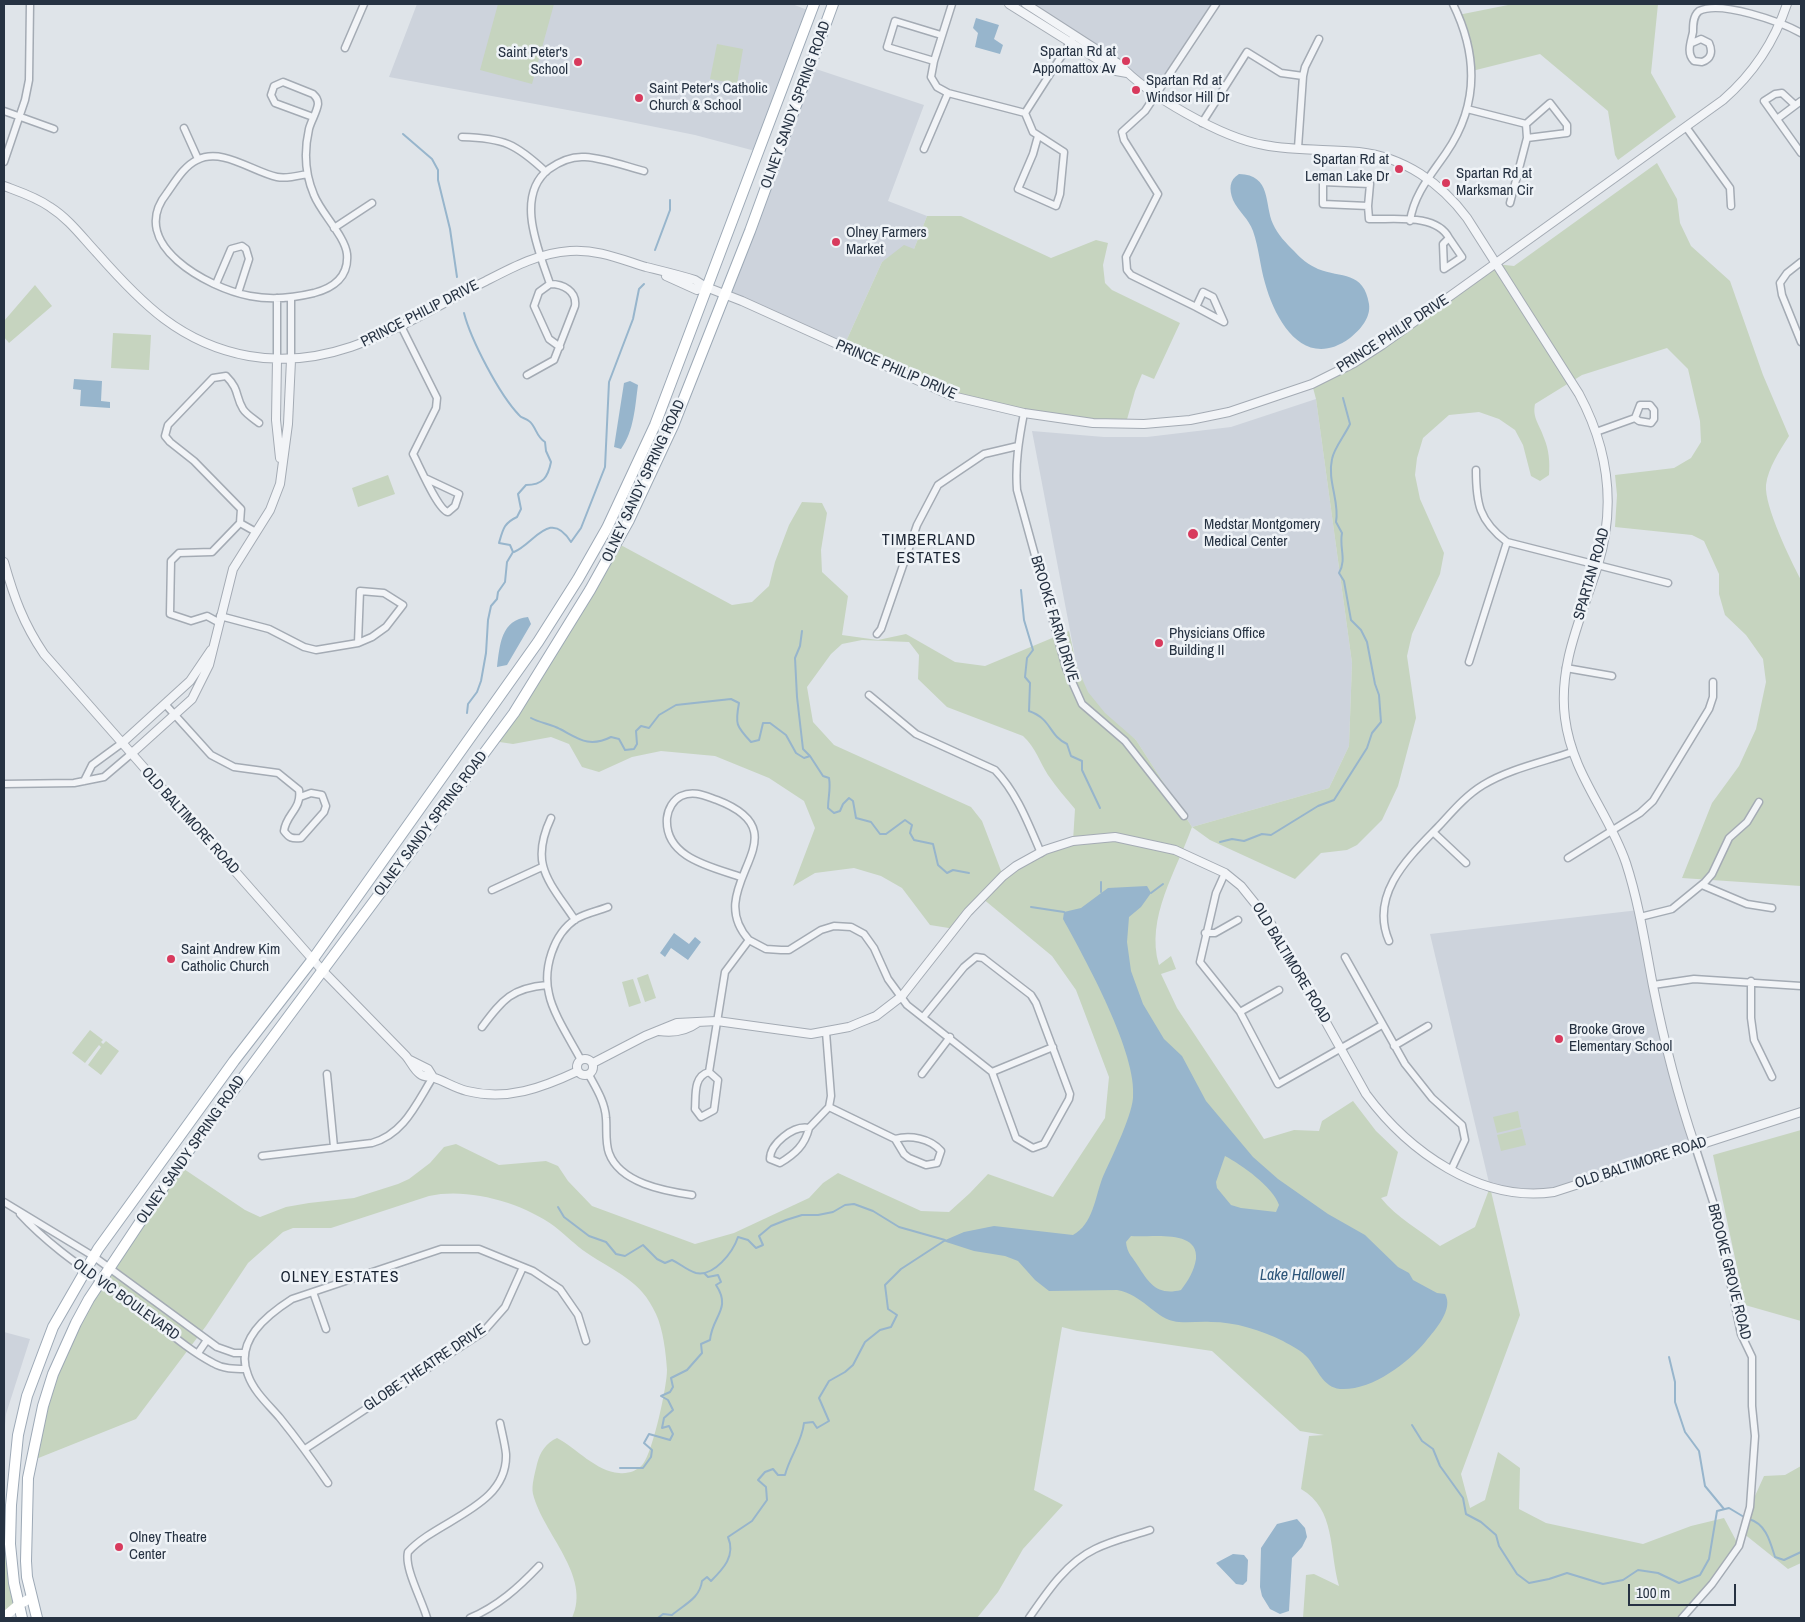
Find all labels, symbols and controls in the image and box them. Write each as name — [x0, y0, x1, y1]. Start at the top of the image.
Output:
street label: OLNEY SANDY SPRING ROAD — [757, 19, 835, 191]
place label: Spartan Rd at Appomattox Av — [1033, 43, 1116, 78]
place label: Saint Peter's School — [498, 44, 568, 79]
marker: Spartan Rd at Appomattox Av — [1120, 55, 1132, 67]
marker: Saint Peter's School — [572, 56, 584, 68]
place label: Spartan Rd at Windsor Hill Dr — [1146, 72, 1229, 107]
place label: Saint Peter's Catholic Church & School — [649, 80, 768, 115]
marker: Spartan Rd at Windsor Hill Dr — [1130, 84, 1142, 96]
marker: Saint Peter's Catholic Church & School — [633, 92, 645, 104]
place label: Spartan Rd at Leman Lake Dr — [1305, 151, 1389, 186]
marker: Spartan Rd at Leman Lake Dr — [1393, 163, 1405, 175]
place label: Spartan Rd at Marksman Cir — [1456, 165, 1533, 200]
marker: Spartan Rd at Marksman Cir — [1440, 177, 1452, 189]
place label: Olney Farmers Market — [846, 224, 927, 259]
marker: Olney Farmers Market — [830, 236, 842, 248]
street label: PRINCE PHILIP DRIVE — [358, 277, 482, 351]
street label: PRINCE PHILIP DRIVE — [1334, 291, 1452, 377]
street label: PRINCE PHILIP DRIVE — [833, 336, 959, 404]
street label: OLNEY SANDY SPRING ROAD — [598, 397, 690, 565]
place label: Medstar Montgomery Medical Center — [1204, 516, 1320, 551]
street label: SPARTAN ROAD — [1570, 526, 1614, 622]
marker: Medstar Montgomery Medical Center — [1186, 527, 1200, 541]
district label: TIMBERLAND ESTATES — [880, 531, 978, 569]
street label: BROOKE FARM DRIVE — [1026, 554, 1082, 684]
place label: Physicians Office Building II — [1169, 625, 1265, 660]
marker: Physicians Office Building II — [1153, 637, 1165, 649]
street label: OLNEY SANDY SPRING ROAD — [371, 748, 491, 900]
street label: OLD BALTIMORE ROAD — [137, 764, 243, 878]
street label: OLD BALTIMORE ROAD — [1248, 899, 1334, 1027]
place label: Saint Andrew Kim Catholic Church — [181, 941, 280, 976]
marker: Saint Andrew Kim Catholic Church — [165, 953, 177, 965]
place label: Brooke Grove Elementary School — [1569, 1021, 1672, 1056]
marker: Brooke Grove Elementary School — [1553, 1033, 1565, 1045]
street label: OLNEY SANDY SPRING ROAD — [133, 1072, 249, 1228]
street label: OLD BALTIMORE ROAD — [1573, 1133, 1709, 1193]
street label: BROOKE GROVE ROAD — [1703, 1202, 1755, 1342]
street label: OLD VIC BOULEVARD — [69, 1255, 183, 1345]
water label: Lake Hallowell — [1260, 1266, 1344, 1286]
district label: OLNEY ESTATES — [279, 1268, 401, 1288]
street label: GLOBE THEATRE DRIVE — [361, 1320, 489, 1416]
place label: Olney Theatre Center — [129, 1529, 207, 1564]
marker: Olney Theatre Center — [113, 1541, 125, 1553]
scale bar — [1630, 1574, 1738, 1606]
text: 100 m — [1636, 1582, 1670, 1603]

